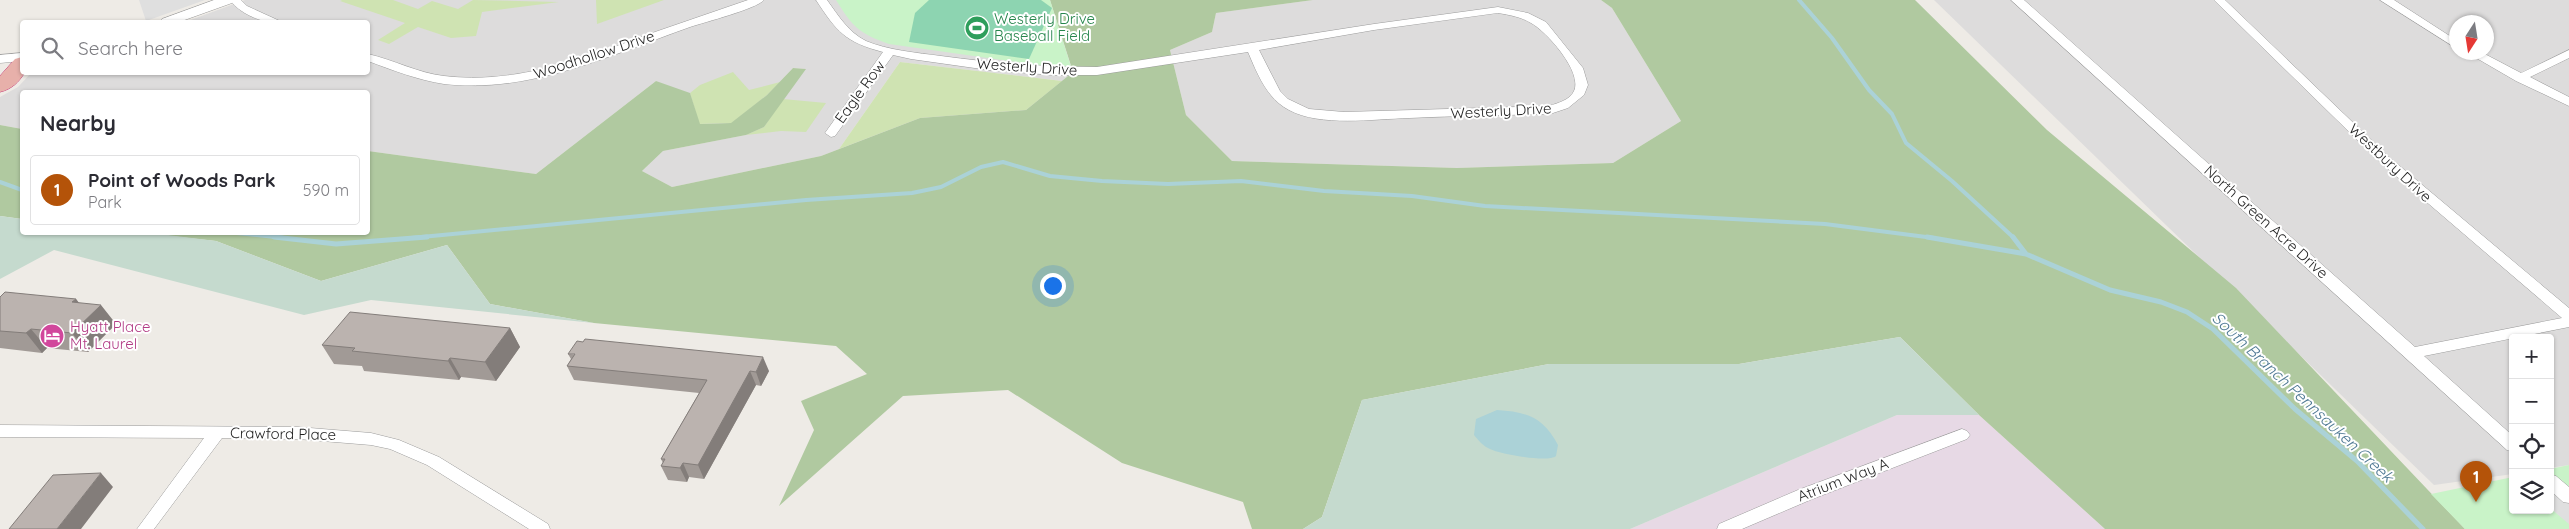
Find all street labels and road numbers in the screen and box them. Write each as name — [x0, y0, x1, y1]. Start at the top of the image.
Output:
street label: Woodhollow Drive — [531, 26, 657, 83]
street label: Westerly Drive — [976, 54, 1078, 80]
street label: Eagle Row — [830, 57, 889, 127]
street label: Westerly Drive — [1450, 98, 1552, 123]
street label: Westbury Drive — [2345, 119, 2436, 206]
street label: North Green Acre Drive — [2200, 161, 2332, 282]
street label: Crawford Place — [230, 423, 336, 444]
street label: Atrium Way A — [1795, 453, 1891, 506]

